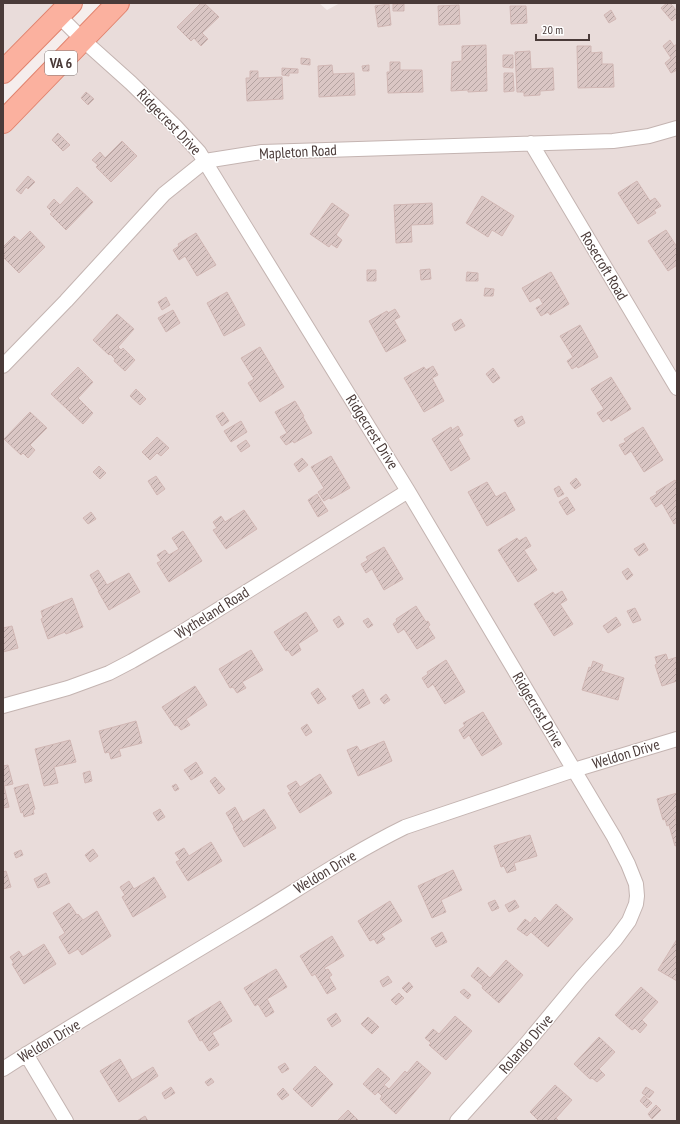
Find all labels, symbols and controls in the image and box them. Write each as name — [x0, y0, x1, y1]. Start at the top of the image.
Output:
scale bar — [536, 16, 589, 42]
text: 20 m — [542, 22, 563, 37]
road number: VA 6 — [45, 51, 77, 75]
street label: Ridgecrest Drive — [133, 85, 206, 159]
street label: Mapleton Road — [259, 140, 337, 163]
street label: Rosecroft Road — [577, 228, 632, 303]
street label: Ridgecrest Drive — [342, 391, 403, 473]
street label: Wytheland Road — [171, 582, 252, 643]
street label: Ridgecrest Drive — [508, 669, 568, 751]
street label: Weldon Drive — [590, 734, 662, 773]
street label: Weldon Drive — [290, 846, 359, 898]
street label: Rolando Drive — [495, 1010, 557, 1077]
street label: Weldon Drive — [14, 1015, 83, 1067]

